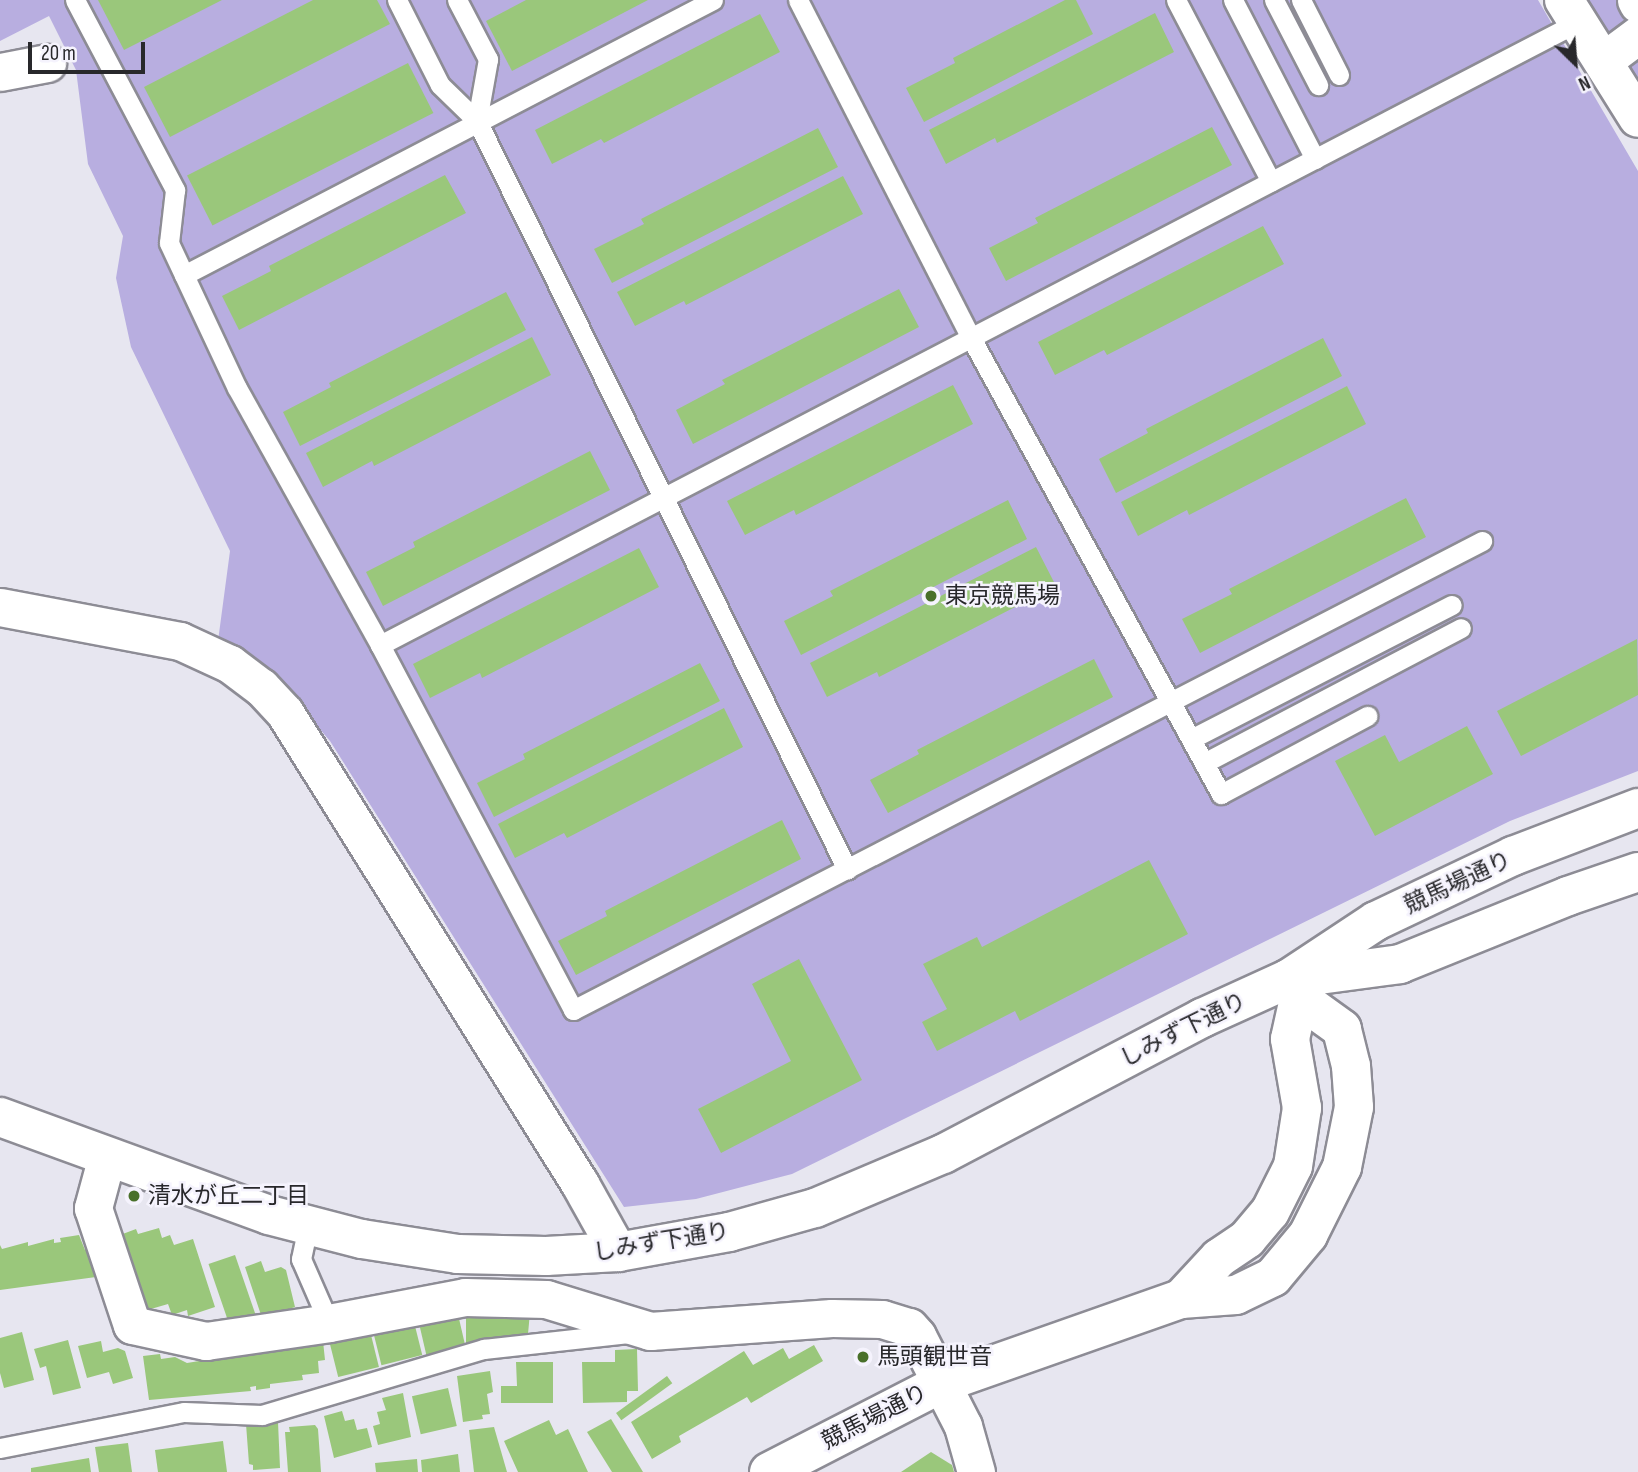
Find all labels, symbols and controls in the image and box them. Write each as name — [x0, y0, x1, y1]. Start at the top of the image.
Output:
scale bar — [32, 28, 149, 72]
north arrow — [1540, 28, 1610, 98]
text: 20 m — [41, 41, 76, 66]
text: N — [1575, 70, 1594, 95]
place label: 東京競馬場 — [945, 582, 1060, 610]
marker: 東京競馬場 — [923, 588, 939, 604]
street label: 競馬場通り — [1400, 846, 1516, 920]
street label: しみず下通り — [1115, 987, 1251, 1073]
place label: 清水が丘二丁目 — [148, 1182, 309, 1210]
marker: 清水が丘二丁目 — [126, 1188, 142, 1204]
street label: しみず下通り — [591, 1218, 731, 1266]
place label: 馬頭観世音 — [877, 1343, 992, 1371]
marker: 馬頭観世音 — [855, 1349, 871, 1365]
street label: 競馬場通り — [818, 1379, 932, 1455]

